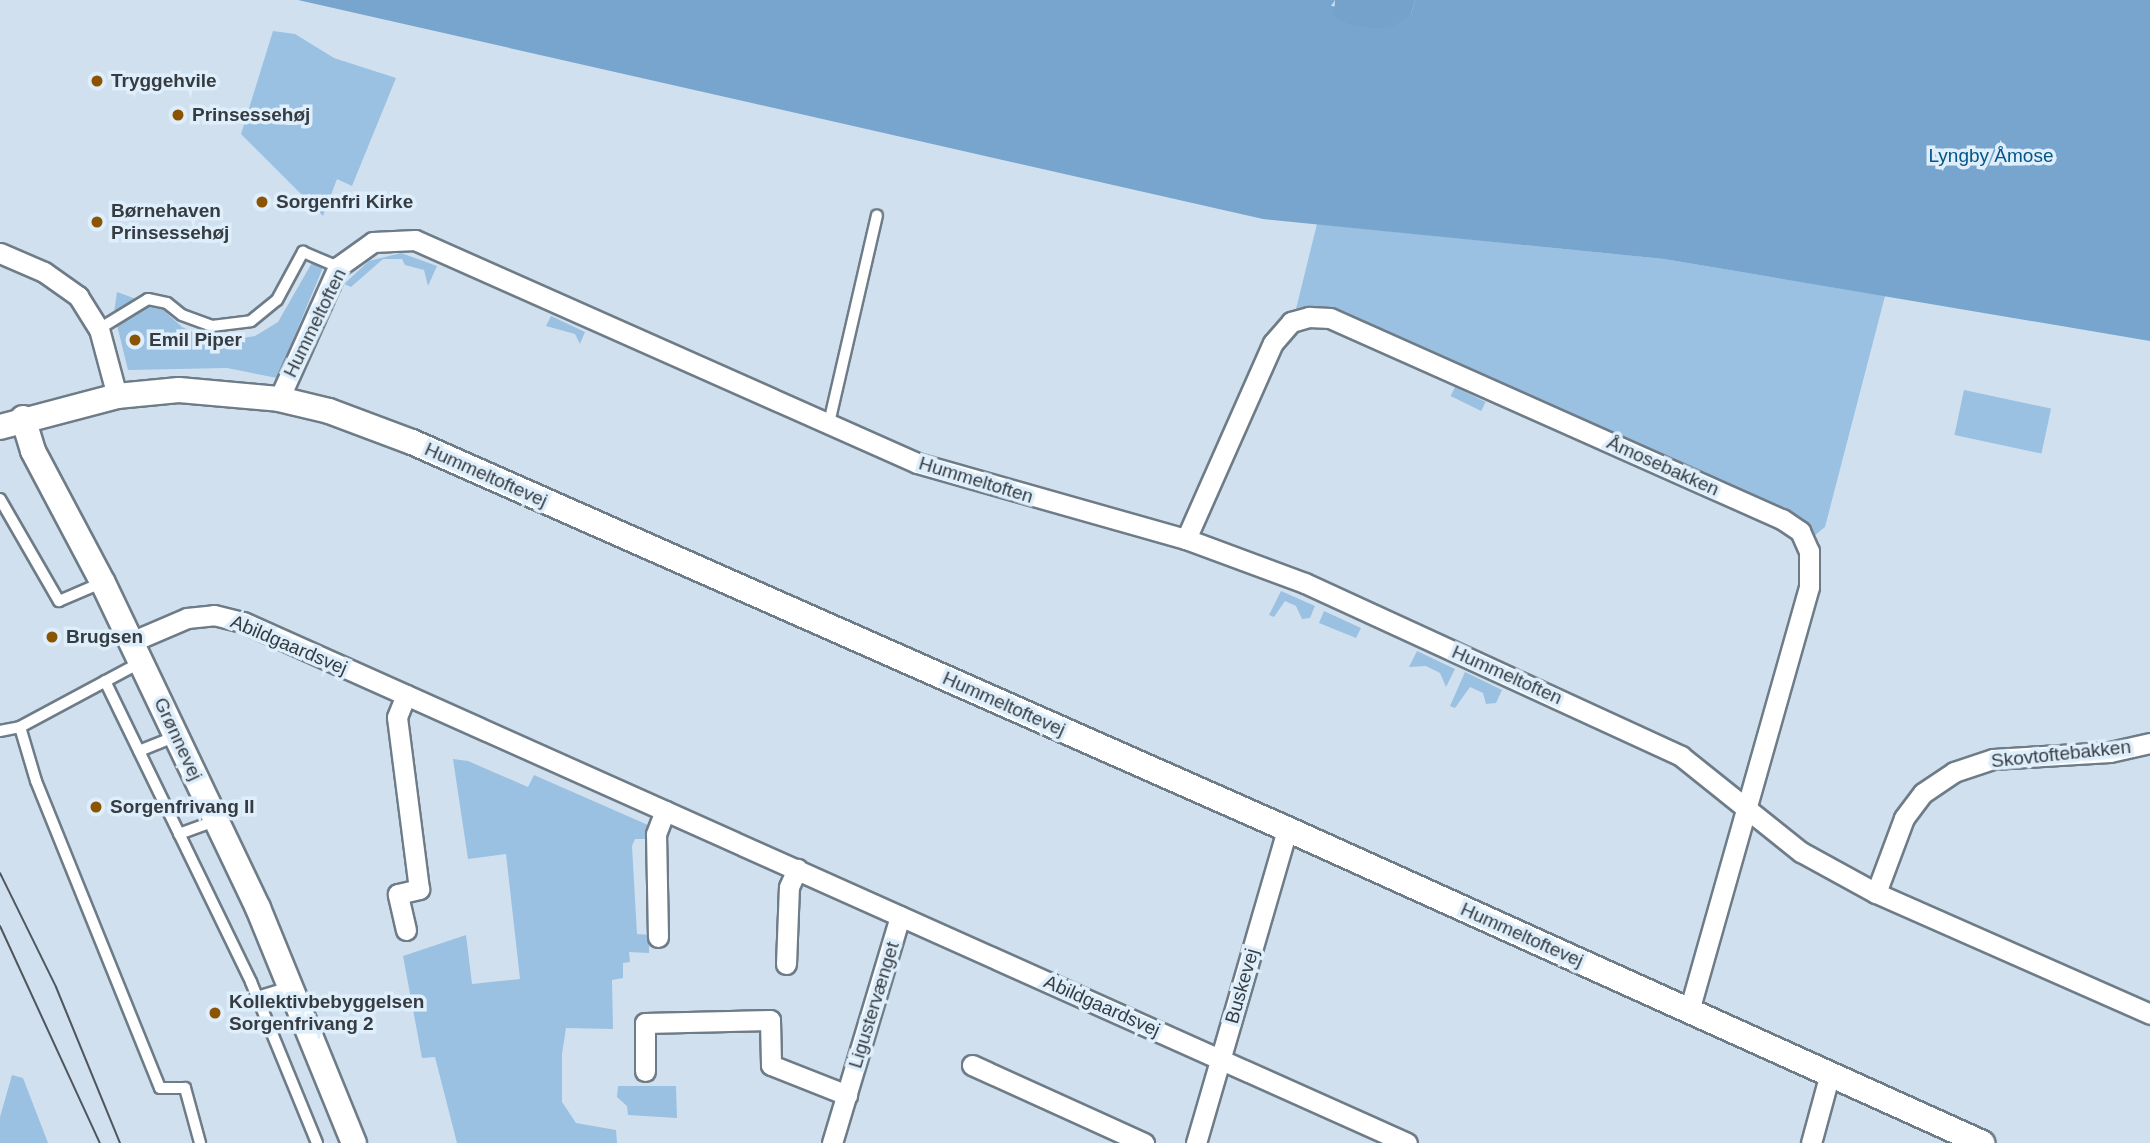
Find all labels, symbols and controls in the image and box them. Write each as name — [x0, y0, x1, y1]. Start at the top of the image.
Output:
place label: Tryggehvile — [111, 70, 217, 92]
marker: Tryggehvile — [89, 73, 105, 89]
place label: Prinsessehøj — [192, 104, 310, 126]
marker: Prinsessehøj — [170, 107, 186, 123]
park label: Lyngby Åmose — [1929, 145, 2053, 167]
place label: Sorgenfri Kirke — [276, 191, 413, 213]
marker: Sorgenfri Kirke — [254, 194, 270, 210]
place label: Børnehaven Prinsessehøj — [111, 200, 229, 244]
marker: Børnehaven Prinsessehøj — [89, 214, 105, 230]
street label: Hummeltoften — [279, 265, 351, 381]
place label: Emil Piper — [149, 329, 242, 351]
marker: Emil Piper — [127, 332, 143, 348]
street label: Åmosebakken — [1603, 431, 1723, 501]
street label: Hummeltoftevej — [421, 438, 551, 512]
street label: Hummeltoften — [916, 452, 1036, 508]
street label: Abildgaardsvej — [227, 610, 351, 680]
place label: Brugsen — [66, 626, 143, 648]
marker: Brugsen — [44, 629, 60, 645]
street label: Hummeltoften — [1448, 641, 1566, 709]
street label: Hummeltoftevej — [939, 667, 1069, 741]
street label: Grønnevej — [149, 694, 207, 784]
street label: Skovtoftebakken — [1990, 735, 2132, 773]
place label: Sorgenfrivang II — [110, 796, 255, 818]
marker: Sorgenfrivang II — [88, 799, 104, 815]
street label: Hummeltoftevej — [1457, 898, 1587, 972]
street label: Ligustervænget — [844, 939, 904, 1071]
street label: Buskevej — [1220, 946, 1264, 1026]
street label: Abildgaardsvej — [1040, 970, 1164, 1042]
place label: Kollektivbebyggelsen Sorgenfrivang 2 — [229, 991, 424, 1035]
marker: Kollektivbebyggelsen Sorgenfrivang 2 — [207, 1005, 223, 1021]

